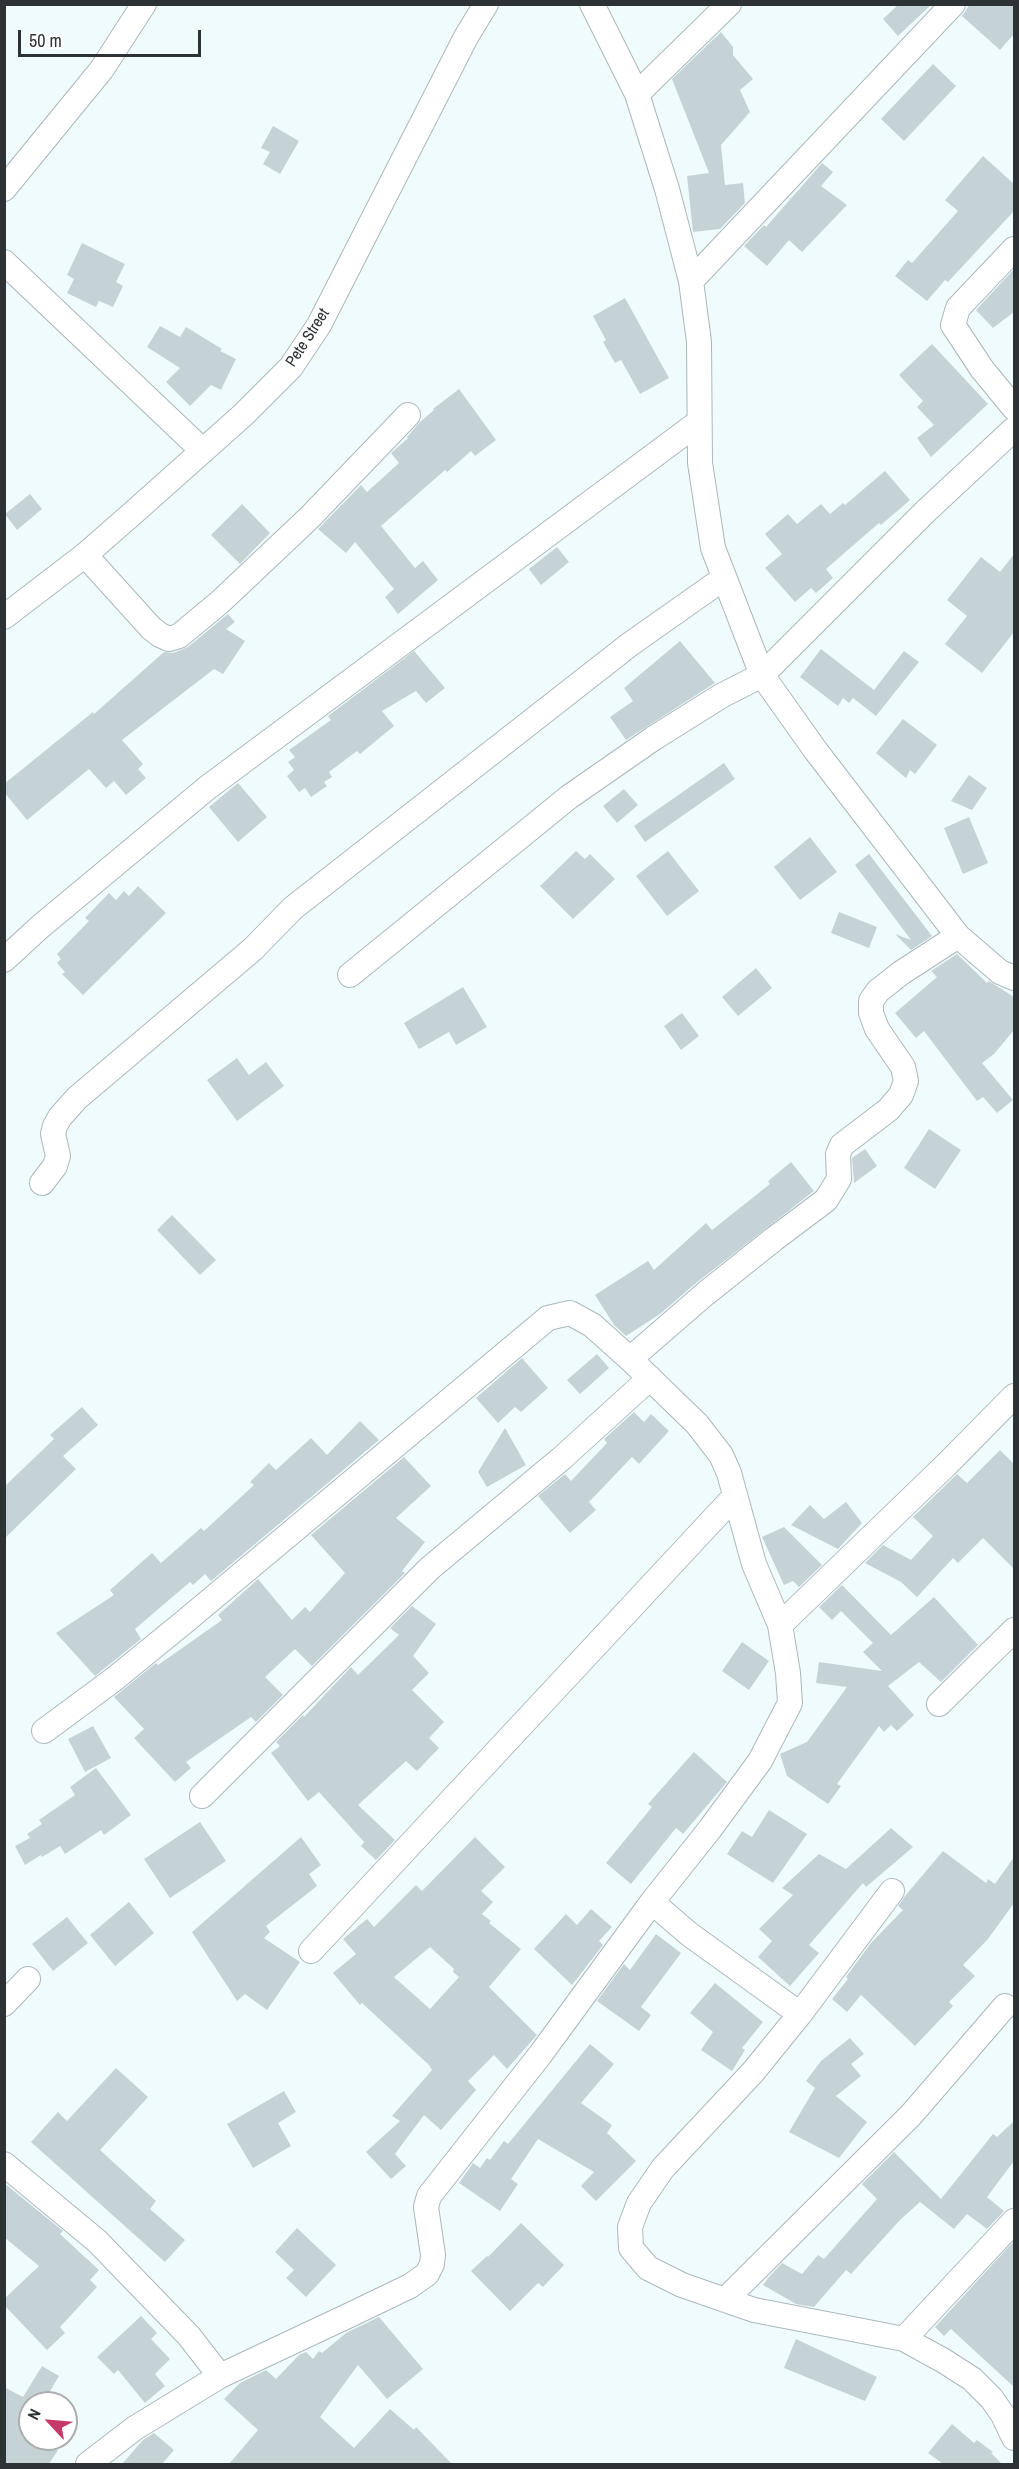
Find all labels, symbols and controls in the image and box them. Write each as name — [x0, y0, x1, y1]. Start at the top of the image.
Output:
scale bar — [21, 18, 204, 56]
text: 50 m — [29, 28, 62, 53]
street label: Pete Street — [282, 305, 334, 371]
north arrow — [18, 2391, 78, 2451]
text: N — [22, 2405, 46, 2423]

